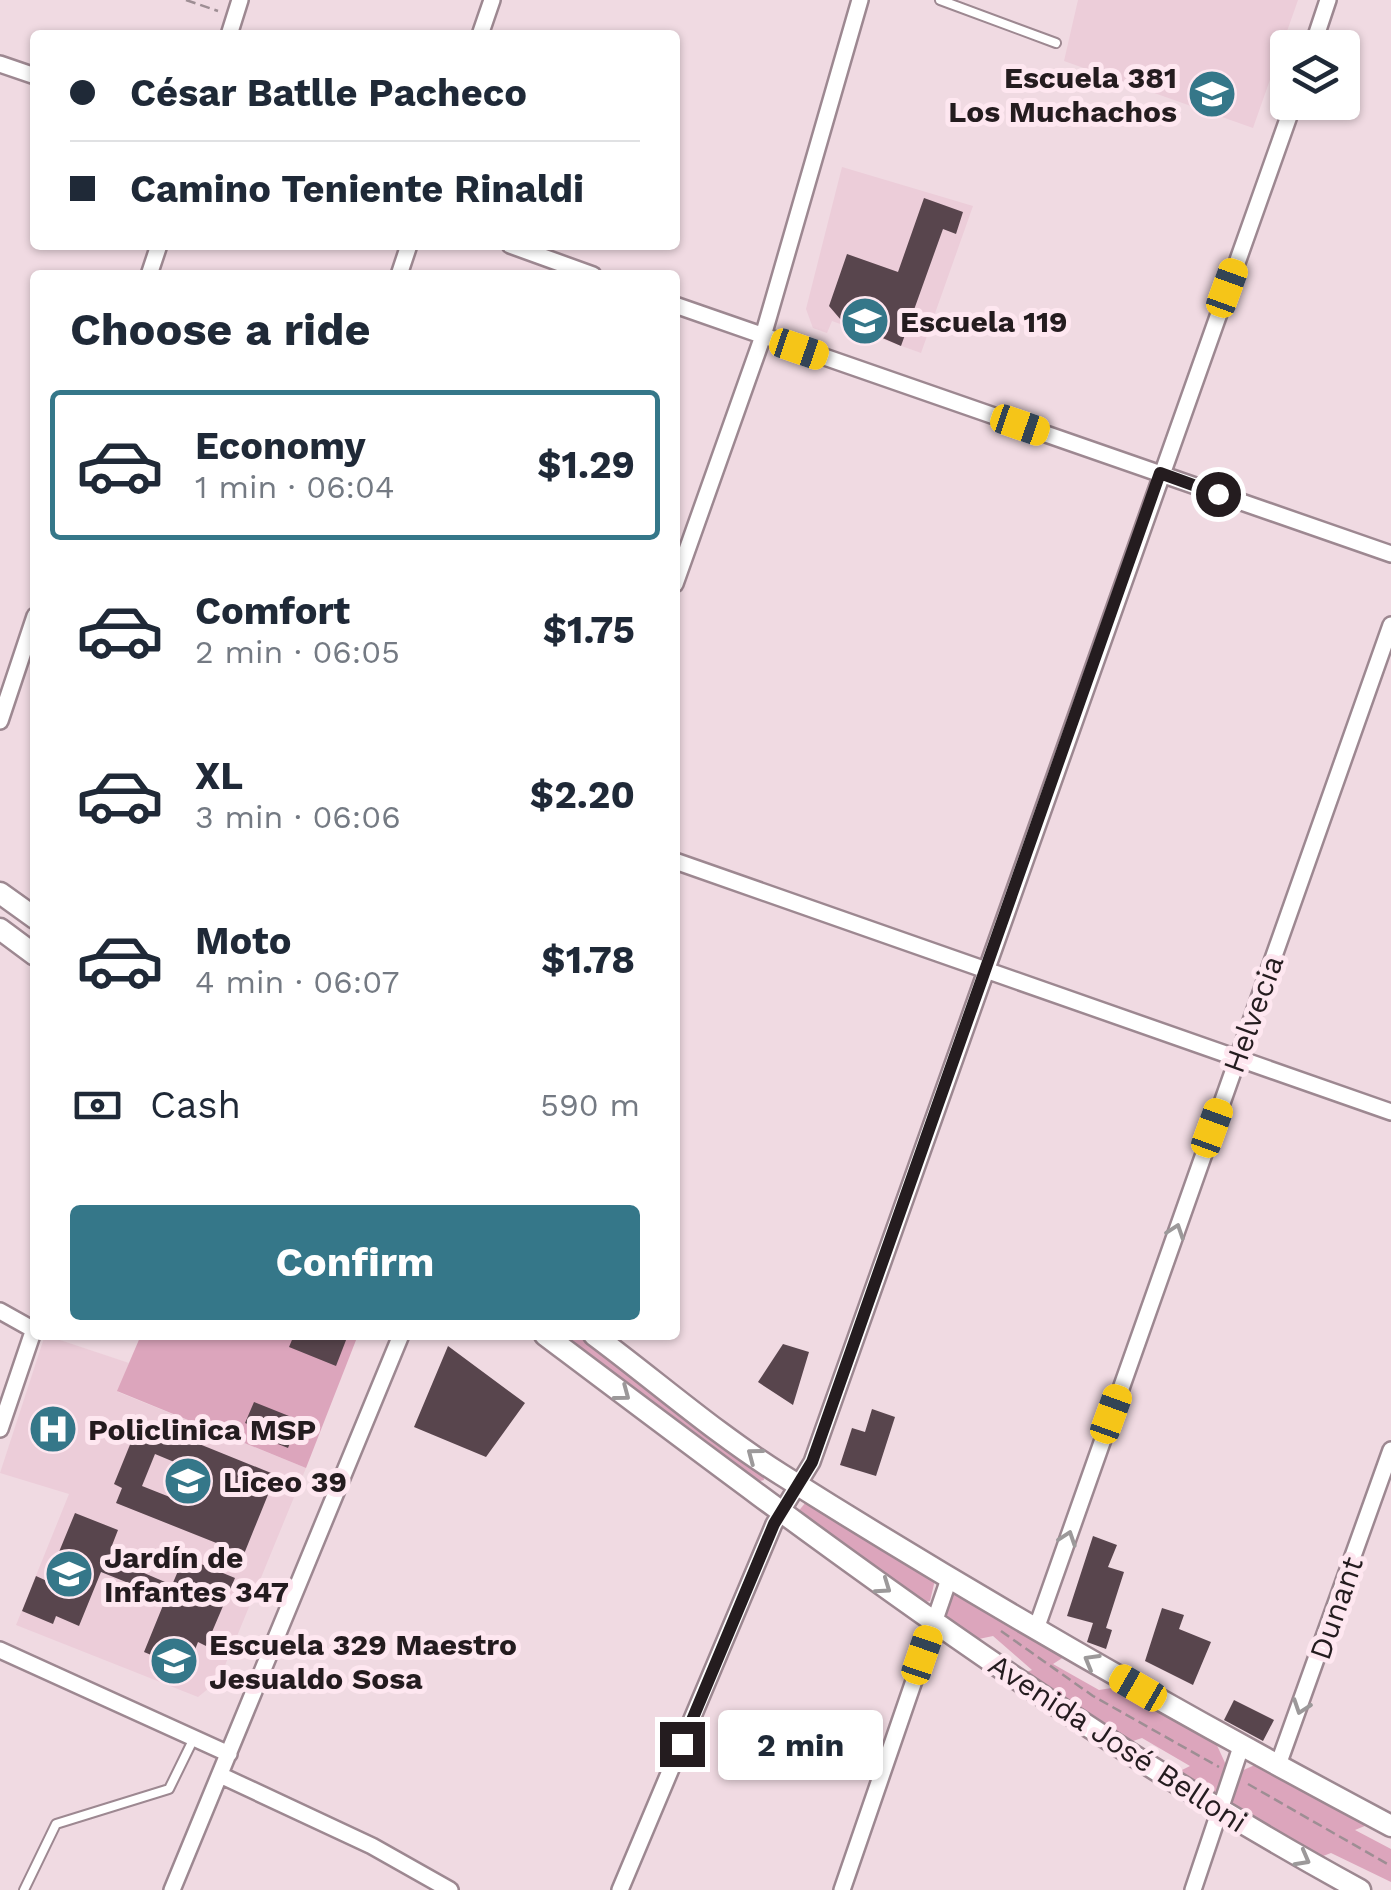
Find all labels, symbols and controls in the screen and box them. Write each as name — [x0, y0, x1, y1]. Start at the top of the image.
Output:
map controls — [1270, 30, 1360, 120]
button: layers — [1270, 30, 1360, 120]
place label: Escuela 381 Los Muchachos — [948, 60, 1177, 129]
school or university icon: Escuela 381 Los Muchachos — [1186, 68, 1238, 120]
text: César Batlle Pacheco — [130, 71, 527, 115]
text: Camino Teniente Rinaldi — [130, 167, 584, 211]
car — [1203, 255, 1251, 321]
school or university icon: Escuela 119 — [839, 295, 891, 347]
text: Choose a ride — [70, 303, 370, 356]
place label: Escuela 119 — [900, 304, 1068, 339]
car — [766, 325, 832, 373]
car — [987, 401, 1053, 449]
icon: car — [75, 420, 165, 510]
text: Economy — [195, 424, 366, 468]
text: $1.29 — [537, 443, 635, 487]
text: 1 min · 06:04 — [195, 468, 395, 506]
route start — [1196, 472, 1241, 517]
icon: car — [75, 585, 165, 675]
text: Comfort — [195, 589, 350, 633]
text: $1.75 — [543, 608, 635, 652]
text: 2 min · 06:05 — [195, 633, 400, 671]
icon: car — [75, 750, 165, 840]
text: XL — [195, 754, 243, 798]
text: $2.20 — [530, 773, 635, 817]
text: 3 min · 06:06 — [195, 798, 401, 836]
icon: car — [75, 915, 165, 1005]
text: Moto — [195, 919, 291, 963]
text: $1.78 — [541, 938, 635, 982]
street label: Helvecia — [1216, 951, 1290, 1077]
text: 4 min · 06:07 — [195, 963, 399, 1001]
icon: cash — [70, 1078, 125, 1133]
text: Cash — [150, 1083, 241, 1127]
text: 590 m — [540, 1086, 640, 1124]
car — [1188, 1095, 1236, 1161]
button: Confirm — [70, 1205, 640, 1320]
one-way arrow — [1164, 1223, 1185, 1241]
car — [1087, 1381, 1135, 1447]
one-way arrow — [612, 1382, 630, 1399]
hospital icon: Policlinica MSP — [27, 1403, 79, 1455]
place label: Policlinica MSP — [88, 1412, 316, 1447]
one-way arrow — [747, 1449, 765, 1467]
school or university icon: Liceo 39 — [162, 1455, 214, 1507]
place label: Liceo 39 — [223, 1464, 347, 1499]
one-way arrow — [1056, 1530, 1077, 1547]
place label: Jardín de Infantes 347 — [104, 1540, 289, 1609]
school or university icon: Jardín de Infantes 347 — [43, 1548, 95, 1600]
street label: Dunant — [1302, 1551, 1370, 1664]
one-way arrow — [872, 1575, 891, 1593]
car — [898, 1622, 946, 1688]
place label: Escuela 329 Maestro Jesualdo Sosa — [209, 1627, 517, 1696]
school or university icon: Escuela 329 Maestro Jesualdo Sosa — [148, 1635, 200, 1687]
street label: Avenida José Belloni — [982, 1646, 1254, 1840]
one-way arrow — [1084, 1654, 1102, 1674]
car — [1105, 1660, 1171, 1716]
one-way arrow — [1292, 1697, 1313, 1714]
callout: 2 min — [717, 1709, 882, 1779]
route end — [660, 1722, 705, 1767]
text: 2 min — [757, 1726, 844, 1764]
one-way arrow — [1292, 1847, 1311, 1866]

